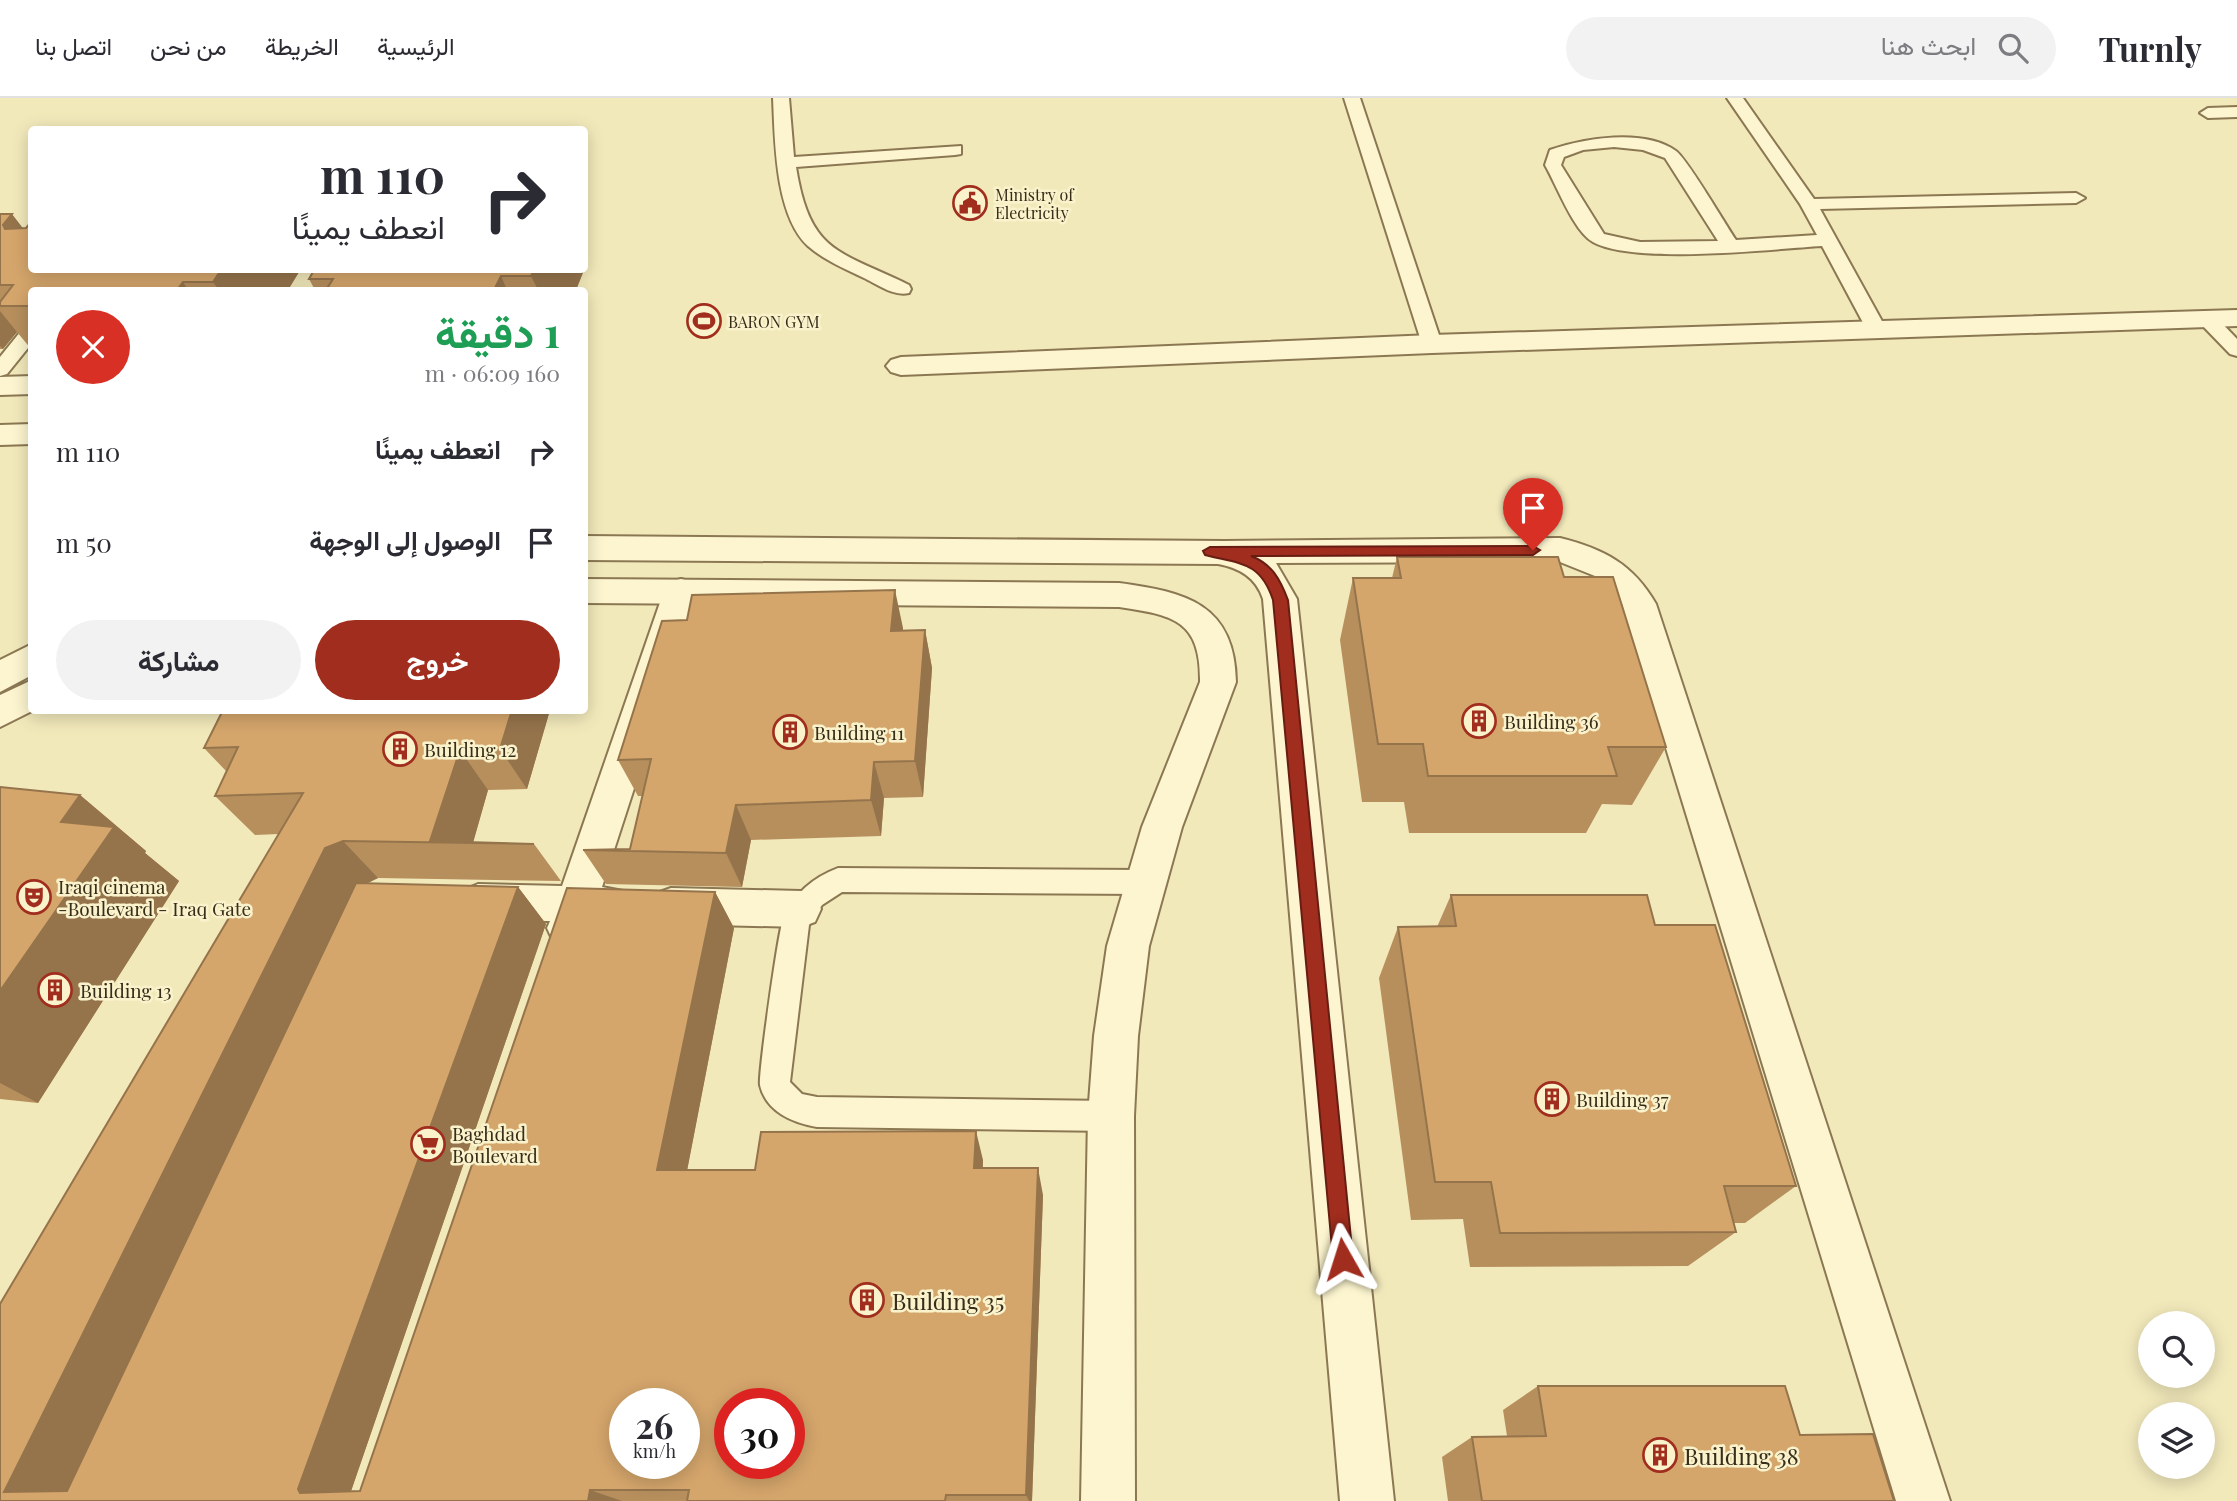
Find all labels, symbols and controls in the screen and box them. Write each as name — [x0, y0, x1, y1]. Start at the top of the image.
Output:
search box — [1566, 17, 2056, 80]
text: Turnly — [2098, 26, 2202, 70]
text: ابحث هنا — [1881, 27, 1976, 62]
text: اتصل بنا — [35, 29, 112, 61]
text: من نحن — [150, 29, 227, 61]
text: الخريطة — [265, 29, 339, 61]
text: الرئيسية — [377, 29, 454, 61]
icon: search — [1994, 29, 2032, 67]
text: 110 m — [320, 141, 445, 206]
icon: right — [469, 154, 560, 245]
public building icon: Ministry of Electricity — [951, 184, 989, 222]
place label: Ministry of Electricity — [995, 184, 1075, 223]
text: انعطف يمينًا — [292, 204, 445, 247]
sports icon: BARON GYM — [685, 302, 723, 340]
text: 1 دقيقة — [435, 303, 560, 359]
button: close — [56, 310, 130, 384]
place label: BARON GYM — [728, 311, 820, 332]
text: 160 m · 06:09 — [425, 357, 560, 388]
text: انعطف يمينًا — [375, 431, 501, 466]
icon: right — [522, 433, 560, 471]
text: 110 m — [56, 434, 120, 469]
pin — [1503, 478, 1563, 550]
icon: arrive — [1514, 489, 1552, 527]
text: الوصول إلى الوجهة — [309, 522, 501, 557]
icon: arrive — [522, 524, 560, 562]
text: 50 m — [56, 525, 112, 560]
button: مشاركة — [56, 620, 301, 700]
button: خروج — [315, 620, 560, 700]
building icon: Building 36 — [1460, 702, 1498, 740]
place label: Building 36 — [1504, 708, 1599, 734]
building icon: Building 11 — [771, 713, 809, 751]
place label: Building 11 — [814, 719, 904, 745]
building icon: Building 12 — [381, 730, 419, 768]
place label: Building 12 — [424, 736, 516, 762]
place label: Iraqi cinema -Boulevard - Iraq Gate — [58, 873, 251, 921]
theatre icon: Iraqi cinema -Boulevard - Iraq Gate — [15, 878, 53, 916]
building icon: Building 13 — [36, 971, 74, 1009]
place label: Building 13 — [80, 977, 172, 1003]
building icon: Building 37 — [1533, 1080, 1571, 1118]
place label: Building 37 — [1576, 1086, 1669, 1112]
place label: Baghdad Boulevard — [452, 1120, 538, 1168]
supermarket icon: Baghdad Boulevard — [409, 1125, 447, 1163]
position arrow — [1306, 1222, 1380, 1296]
building icon: Building 35 — [848, 1281, 886, 1319]
place label: Building 35 — [892, 1285, 1004, 1316]
map controls — [2138, 1311, 2215, 1479]
button: search — [2138, 1311, 2215, 1388]
speed limit sign: 30 — [714, 1388, 805, 1479]
text: 26 — [636, 1401, 673, 1448]
button: layers — [2138, 1402, 2215, 1479]
building icon: Building 38 — [1641, 1436, 1679, 1474]
text: km/h — [633, 1439, 676, 1463]
place label: Building 38 — [1684, 1440, 1799, 1471]

